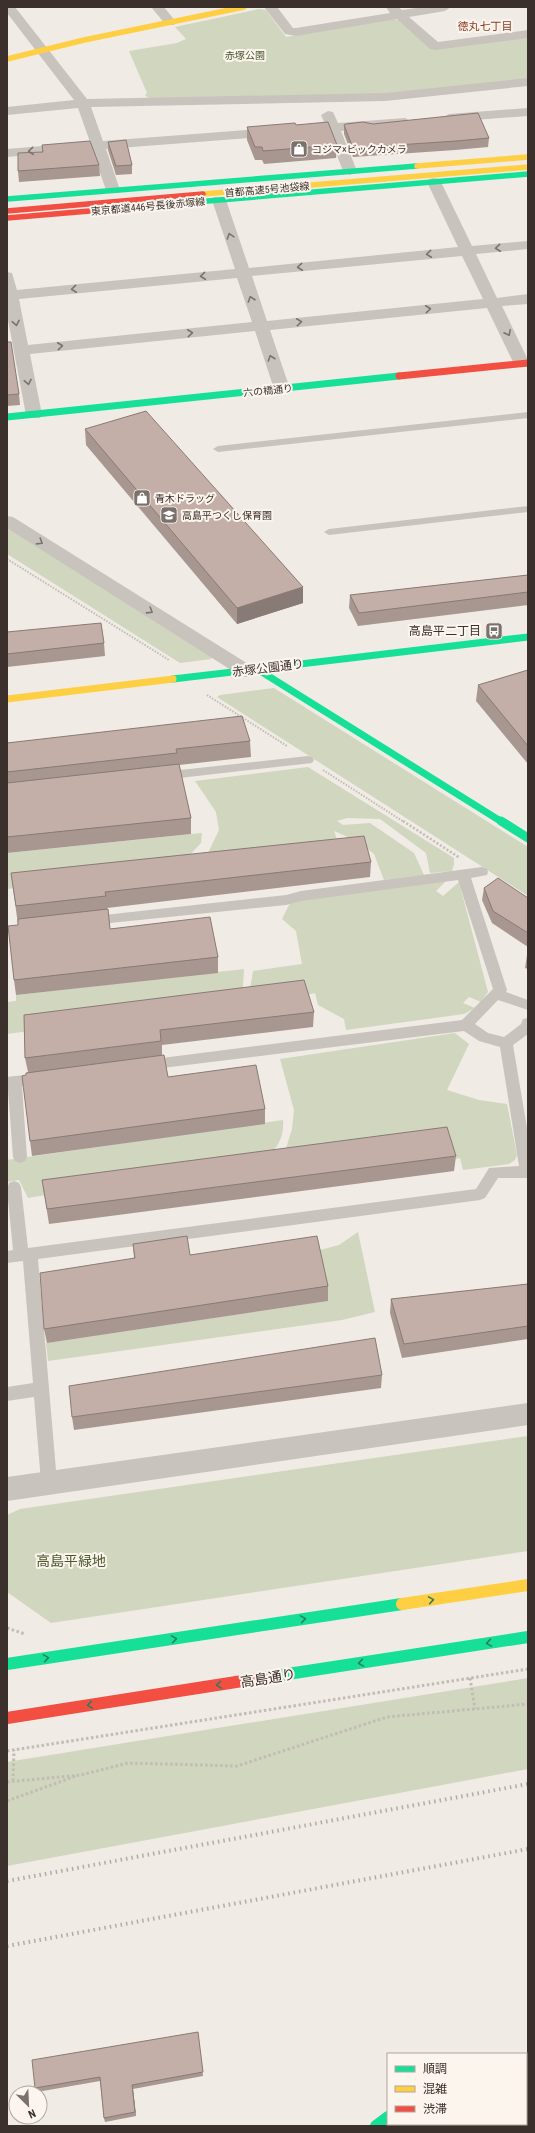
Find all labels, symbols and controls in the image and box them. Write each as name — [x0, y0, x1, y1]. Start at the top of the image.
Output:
district label: 徳丸七丁目 — [458, 20, 513, 33]
park label: 赤塚公園 — [225, 50, 265, 61]
shop icon: コジマ×ビックカメラ — [289, 139, 309, 159]
place label: コジマ×ビックカメラ — [312, 144, 407, 155]
one-way arrow — [28, 147, 34, 156]
street label: 首都高速5号池袋線 — [224, 180, 310, 199]
street label: 東京都道446号長後赤塚線 — [90, 196, 206, 217]
one-way arrow — [227, 233, 235, 240]
one-way arrow — [495, 243, 501, 252]
one-way arrow — [426, 250, 432, 259]
one-way arrow — [297, 262, 303, 271]
one-way arrow — [200, 272, 206, 281]
one-way arrow — [71, 284, 77, 293]
one-way arrow — [248, 296, 256, 303]
one-way arrow — [425, 305, 431, 314]
one-way arrow — [296, 318, 302, 327]
one-way arrow — [11, 319, 20, 326]
one-way arrow — [187, 329, 193, 338]
one-way arrow — [503, 329, 510, 336]
one-way arrow — [57, 342, 63, 351]
one-way arrow — [267, 354, 276, 361]
one-way arrow — [23, 379, 32, 385]
street label: 六の橋通り — [243, 382, 293, 399]
shop icon: 青木ドラッグ — [132, 488, 152, 508]
place label: 青木ドラッグ — [155, 493, 215, 504]
school or university icon: 高島平つくし保育園 — [159, 505, 179, 525]
place label: 高島平つくし保育園 — [182, 510, 272, 521]
one-way arrow — [36, 537, 43, 544]
one-way arrow — [146, 606, 153, 613]
bus stop icon: 高島平二丁目 — [484, 621, 504, 641]
place label: 高島平二丁目 — [409, 624, 481, 638]
street label: 赤塚公園通り — [231, 657, 305, 679]
park label: 高島平緑地 — [36, 1553, 106, 1569]
one-way arrow — [428, 1596, 434, 1605]
one-way arrow — [300, 1615, 306, 1624]
one-way arrow — [171, 1635, 177, 1644]
one-way arrow — [486, 1638, 493, 1647]
one-way arrow — [42, 1654, 49, 1663]
one-way arrow — [358, 1658, 364, 1667]
street label: 高島通り — [239, 1666, 297, 1690]
one-way arrow — [216, 1680, 222, 1689]
one-way arrow — [87, 1701, 93, 1709]
legend — [387, 2053, 527, 2125]
text: 順調 — [423, 2062, 447, 2076]
text: 混雑 — [423, 2082, 447, 2096]
north arrow — [8, 2085, 48, 2125]
text: 渋滞 — [423, 2102, 447, 2116]
text: N — [26, 2106, 38, 2121]

